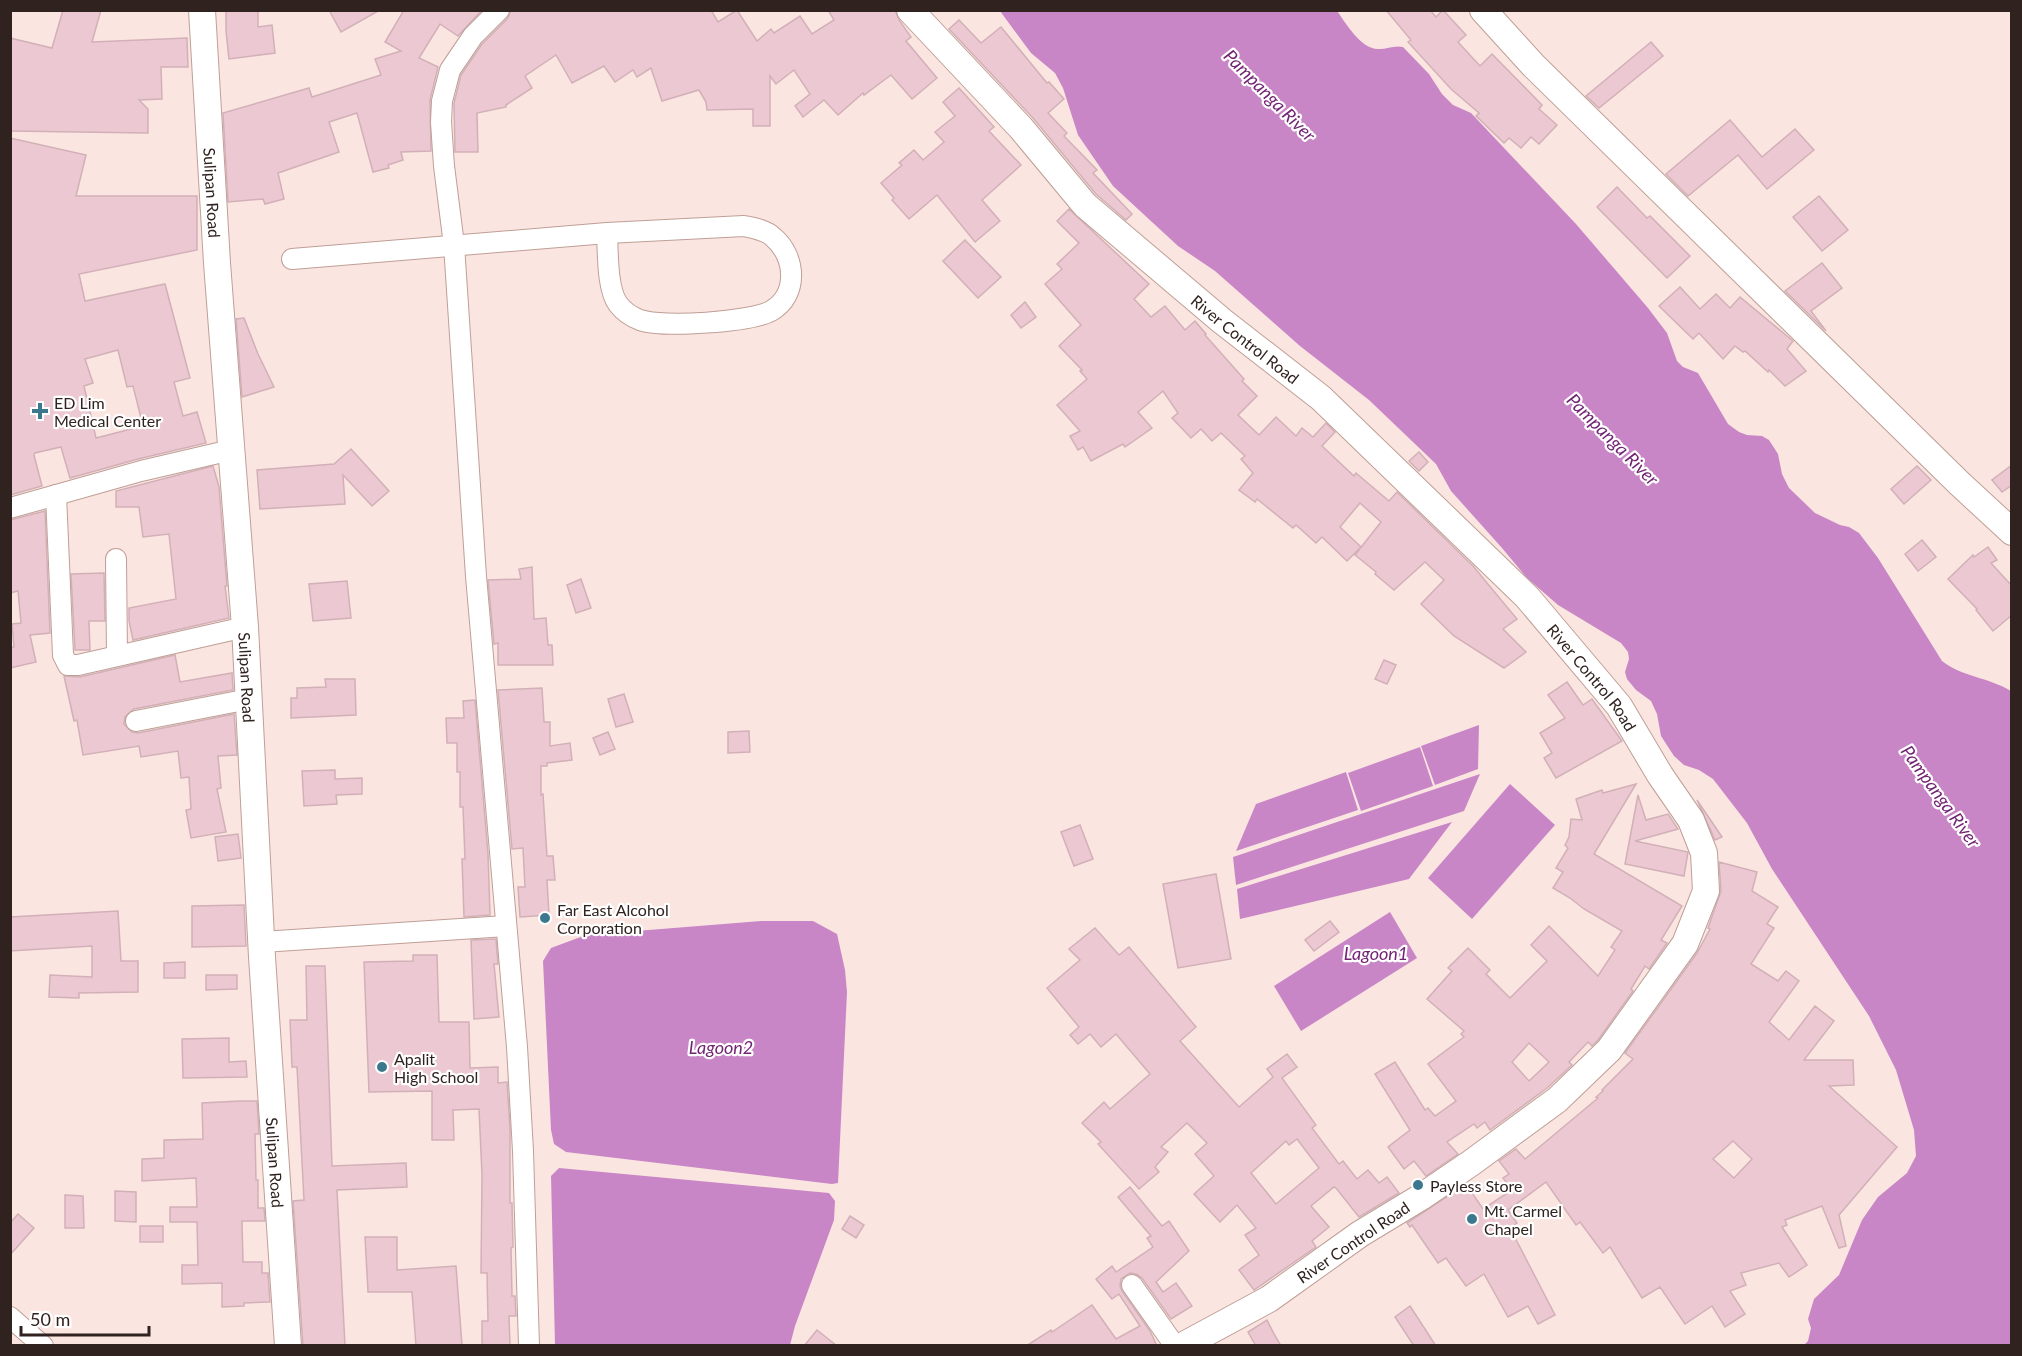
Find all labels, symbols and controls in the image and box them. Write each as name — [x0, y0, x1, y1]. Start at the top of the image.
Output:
water label: Pampanga River — [1220, 45, 1321, 146]
street label: Sulipan Road — [201, 147, 225, 238]
street label: River Control Road — [1188, 290, 1303, 387]
water label: Pampanga River — [1563, 389, 1664, 490]
place label: ED Lim Medical Center — [54, 393, 161, 430]
marker: ED Lim Medical Center — [31, 402, 49, 420]
street label: River Control Road — [1544, 620, 1641, 734]
street label: Sulipan Road — [236, 632, 259, 723]
water label: Pampanga River — [1897, 741, 1986, 852]
place label: Far East Alcohol Corporation — [557, 900, 669, 937]
marker: Far East Alcohol Corporation — [538, 911, 552, 925]
water label: Lagoon1 — [1344, 942, 1408, 964]
water label: Lagoon2 — [689, 1036, 753, 1058]
place label: Apalit High School — [394, 1049, 478, 1086]
marker: Apalit High School — [375, 1060, 389, 1074]
street label: Sulipan Road — [263, 1117, 288, 1208]
place label: Payless Store — [1430, 1176, 1523, 1195]
marker: Payless Store — [1411, 1178, 1425, 1192]
street label: River Control Road — [1293, 1197, 1413, 1287]
place label: Mt. Carmel Chapel — [1484, 1201, 1562, 1238]
marker: Mt. Carmel Chapel — [1465, 1212, 1479, 1226]
scale bar — [21, 1299, 148, 1337]
text: 50 m — [30, 1308, 70, 1330]

